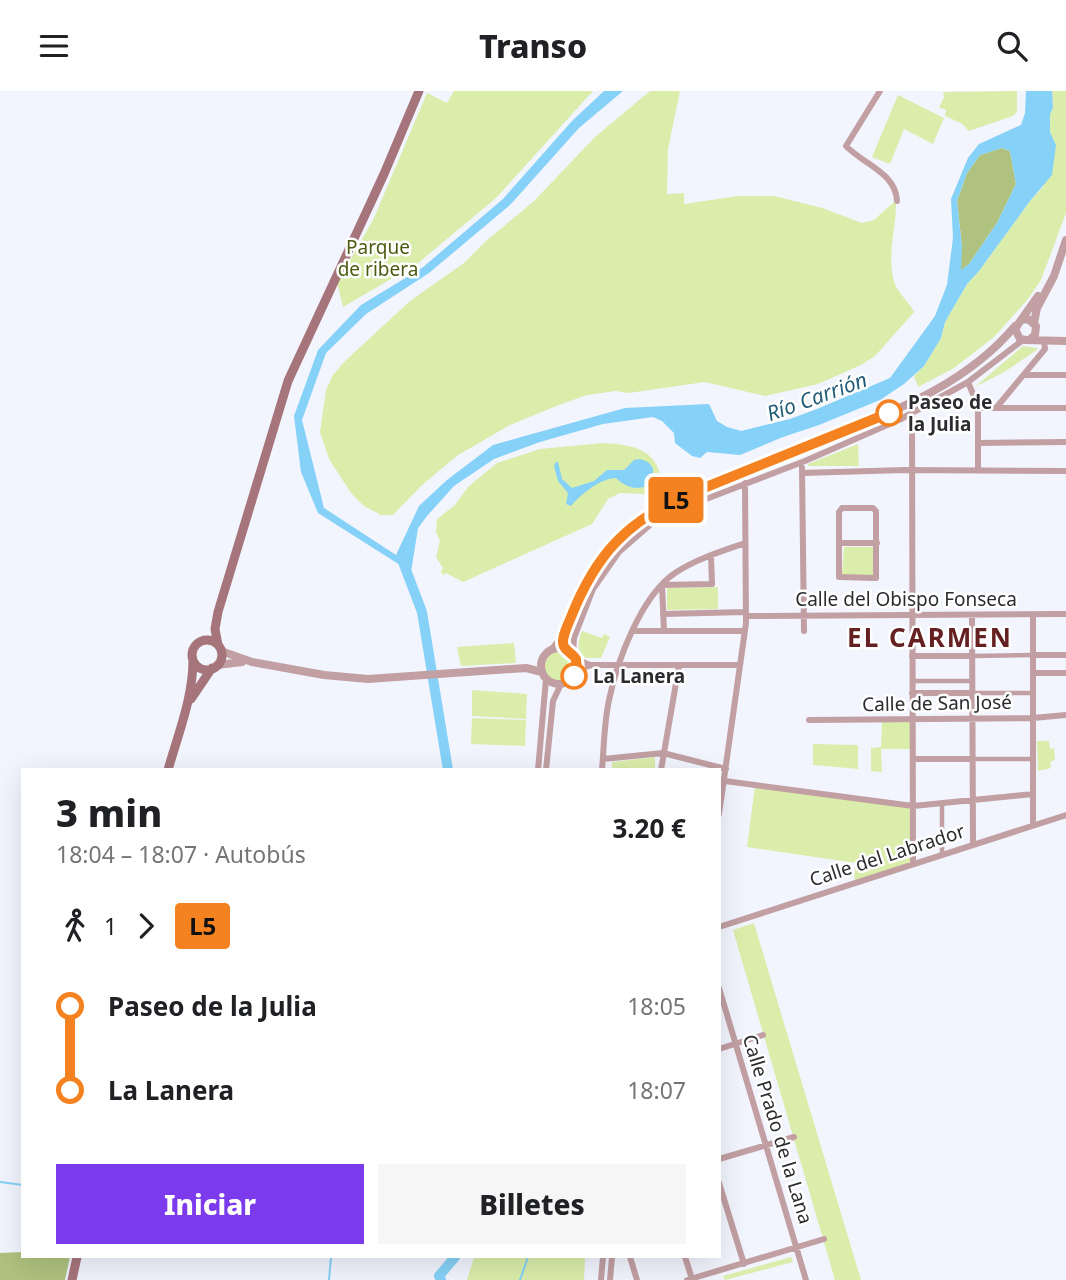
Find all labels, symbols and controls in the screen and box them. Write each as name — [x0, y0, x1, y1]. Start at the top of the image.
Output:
text: Transo — [479, 24, 587, 67]
icon: menu — [35, 27, 73, 65]
icon: search — [993, 27, 1031, 65]
park label: Parque de ribera — [338, 234, 418, 282]
water label: Río Carrión — [762, 365, 871, 427]
place label: Paseo de la Julia — [908, 389, 992, 437]
marker: Paseo de la Julia — [876, 400, 902, 426]
line badge: L5 — [644, 477, 708, 523]
text: L5 — [662, 483, 690, 516]
street label: Calle del Obispo Fonseca — [795, 586, 1017, 612]
district label: EL CARMEN — [847, 619, 1013, 655]
marker: La Lanera — [561, 663, 587, 689]
place label: La Lanera — [593, 663, 685, 689]
street label: Calle de San José — [862, 689, 1012, 717]
text: 3 min — [56, 786, 162, 838]
text: 3.20 € — [612, 810, 686, 846]
street label: Calle del Labrador — [806, 818, 968, 892]
text: 18:04 – 18:07 · Autobús — [56, 838, 306, 870]
icon: walk — [56, 907, 94, 945]
icon: forward — [127, 907, 165, 945]
text: L5 — [189, 909, 216, 942]
text: 1 — [104, 910, 117, 942]
text: Paseo de la Julia — [108, 988, 317, 1024]
text: 18:05 — [627, 990, 686, 1022]
street label: Calle Prado de la Lana — [737, 1031, 819, 1227]
text: La Lanera — [108, 1072, 234, 1108]
text: 18:07 — [627, 1074, 686, 1106]
button: Iniciar — [56, 1164, 364, 1244]
button: Billetes — [378, 1164, 686, 1244]

